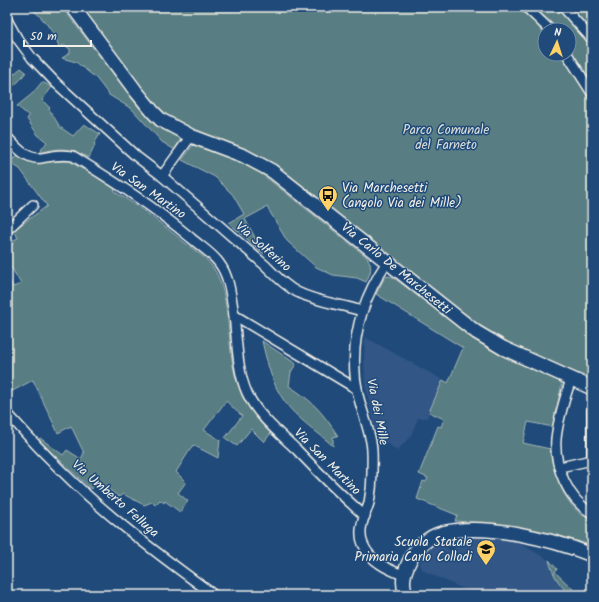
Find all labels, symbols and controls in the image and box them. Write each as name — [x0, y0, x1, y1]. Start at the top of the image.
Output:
scale bar — [24, 22, 91, 48]
north arrow — [537, 22, 577, 62]
text: N — [554, 24, 562, 42]
text: 50 m — [30, 27, 57, 46]
park label: Parco Comunale del Farneto — [403, 120, 489, 156]
street label: Via San Martino — [106, 157, 190, 225]
place label: Via Marchesetti (angolo Via dei Mille) — [342, 178, 462, 214]
bus stop icon: Via Marchesetti (angolo Via dei Mille) — [317, 184, 339, 212]
street label: Via Solferino — [230, 217, 296, 277]
street label: Via Carlo De Marchesetti — [336, 218, 457, 321]
street label: Via dei Mille — [360, 377, 394, 447]
street label: Via San Martino — [288, 423, 366, 501]
street label: Via Umberto Felluga — [67, 455, 163, 543]
place label: Scuola Statale Primaria Carlo Collodi — [354, 532, 473, 568]
school or university icon: Scuola Statale Primaria Carlo Collodi — [475, 538, 497, 566]

